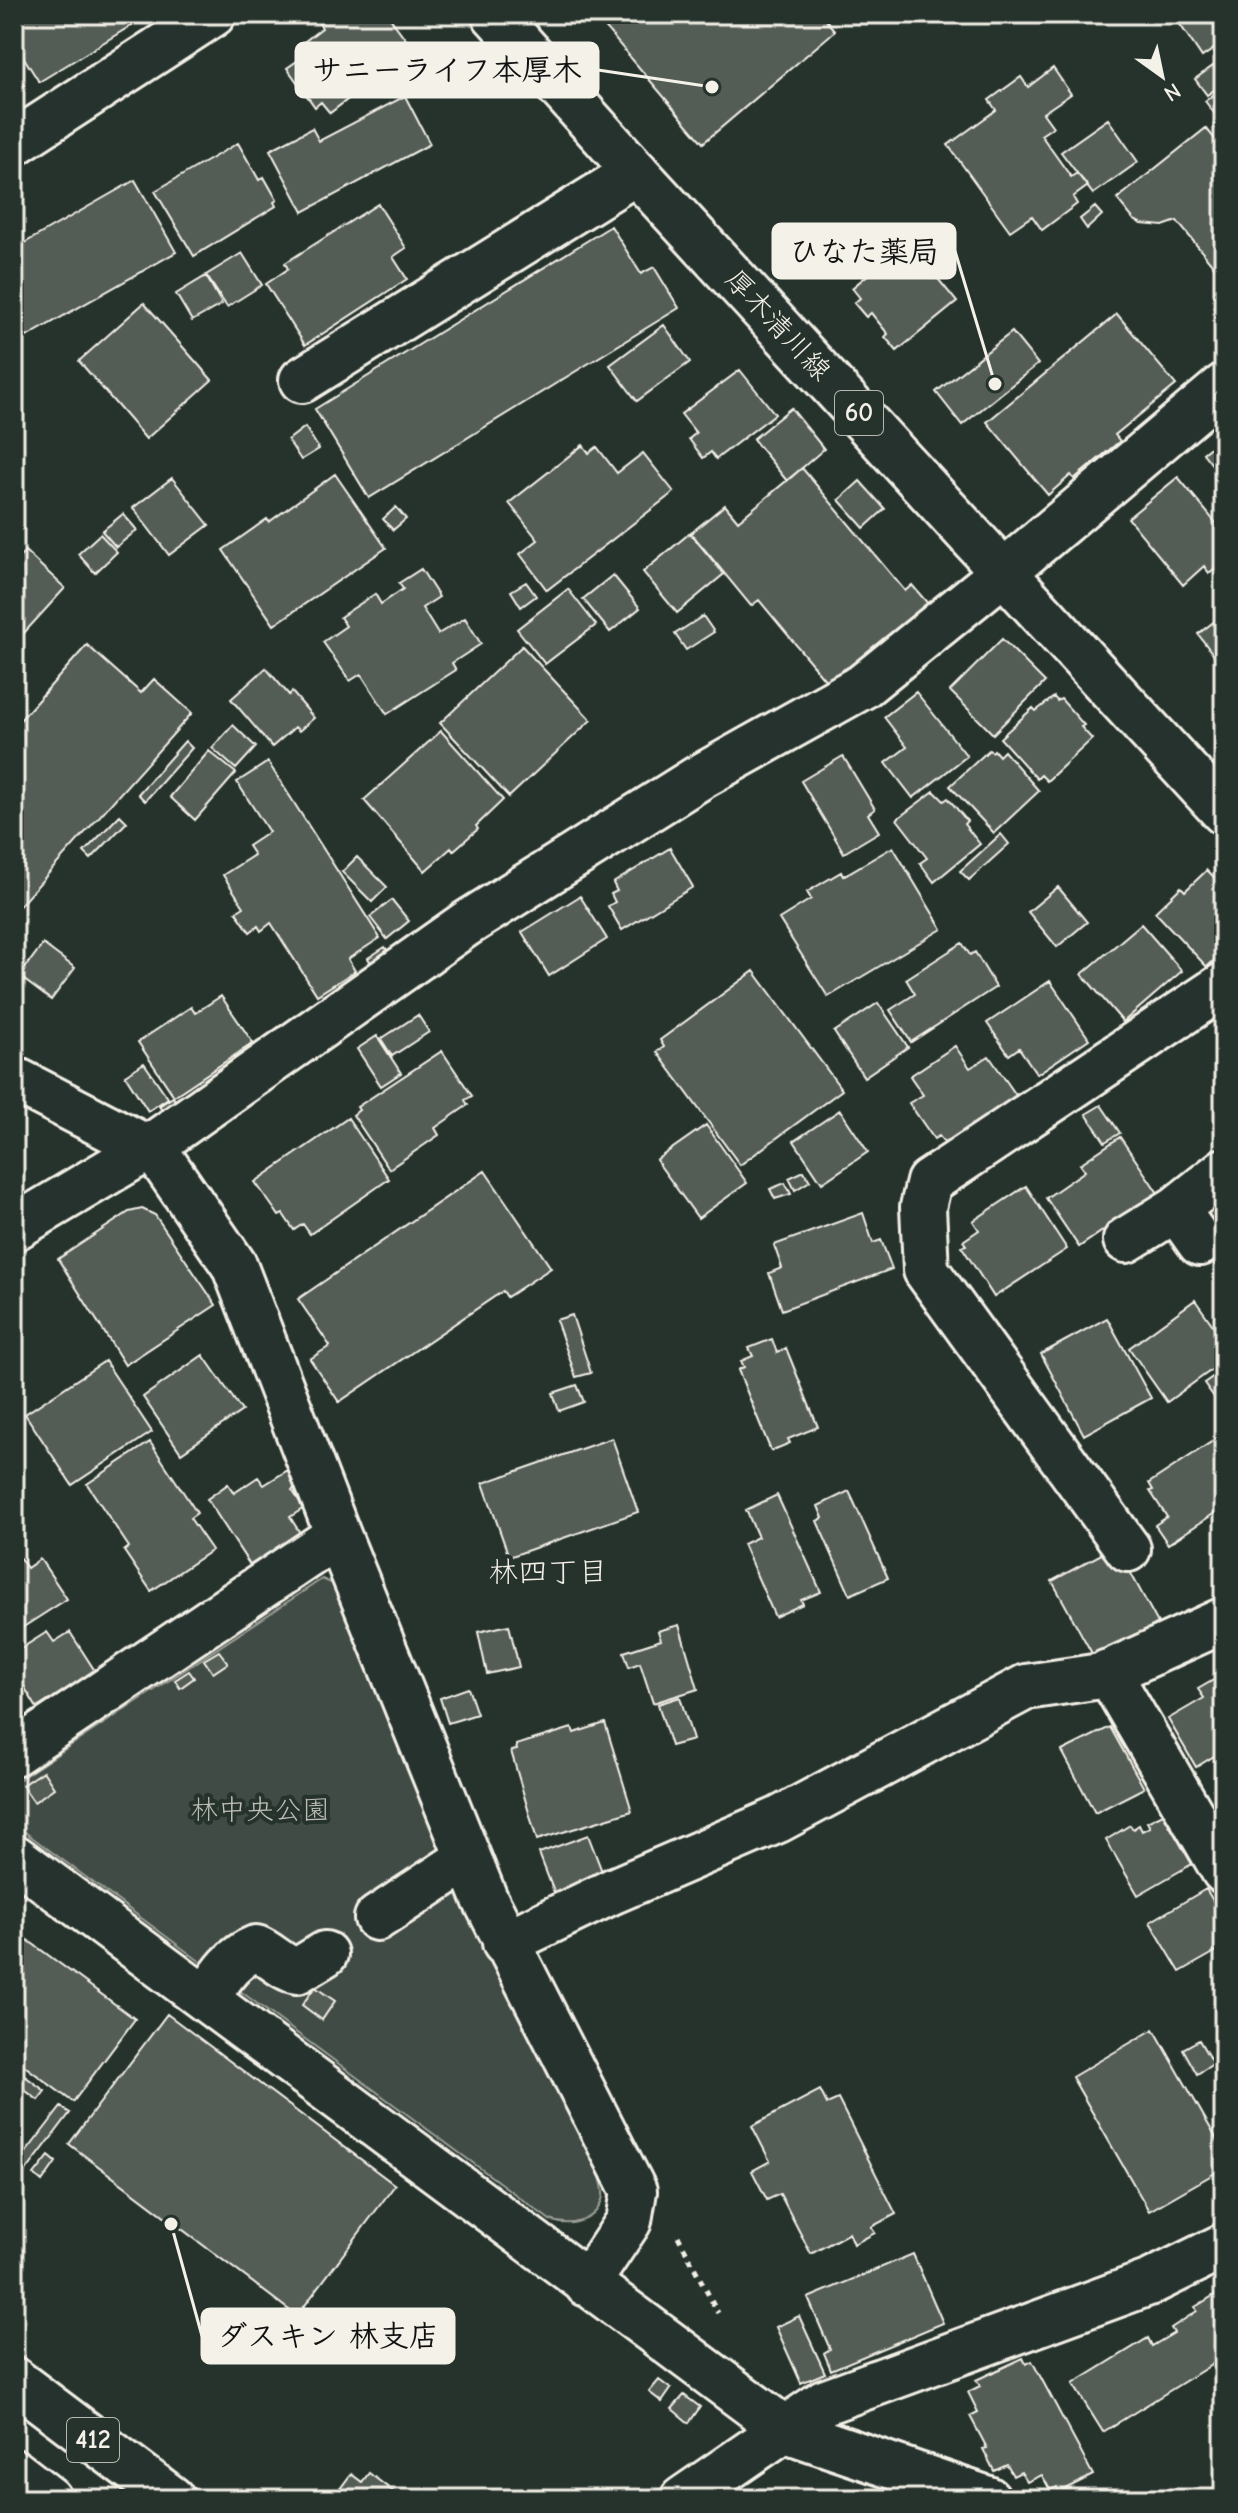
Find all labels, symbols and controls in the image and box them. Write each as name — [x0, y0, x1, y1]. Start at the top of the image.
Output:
north arrow — [1122, 36, 1202, 116]
callout: サニーライフ本厚木 — [296, 43, 598, 97]
text: サニーライフ本厚木 — [312, 53, 582, 88]
text: N — [1159, 77, 1185, 107]
callout: ひなた薬局 — [773, 224, 955, 278]
text: ひなた薬局 — [789, 235, 939, 270]
street label: 厚木清川線 — [719, 263, 837, 387]
road number: 60 — [835, 391, 883, 435]
district label: 林四丁目 — [488, 1555, 608, 1590]
park label: 林中央公園 — [190, 1794, 330, 1826]
callout: ダスキン 林支店 — [202, 2309, 454, 2363]
text: ダスキン 林支店 — [217, 2319, 439, 2354]
road number: 412 — [67, 2418, 119, 2462]

